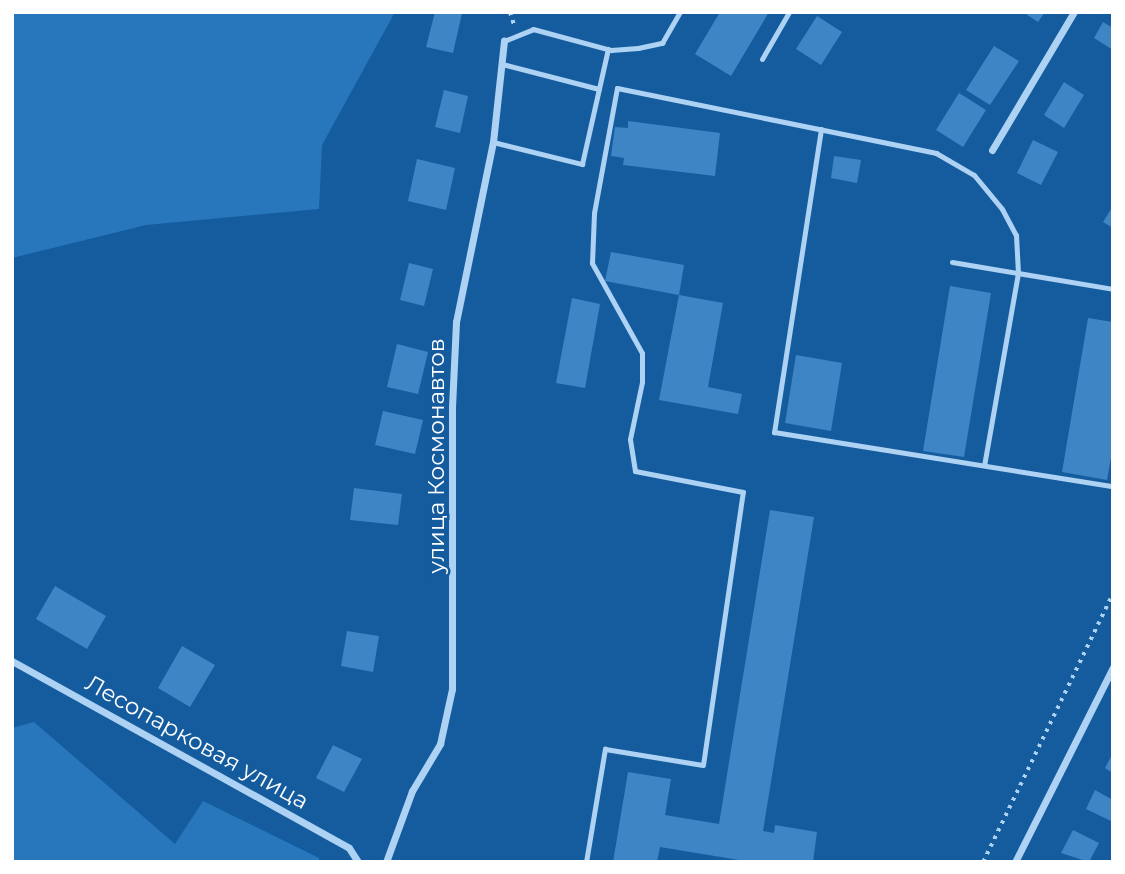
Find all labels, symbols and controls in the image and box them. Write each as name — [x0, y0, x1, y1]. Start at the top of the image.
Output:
street label: улица Космонавтов — [422, 338, 450, 574]
street label: Лесопарковая улица — [81, 669, 313, 815]

